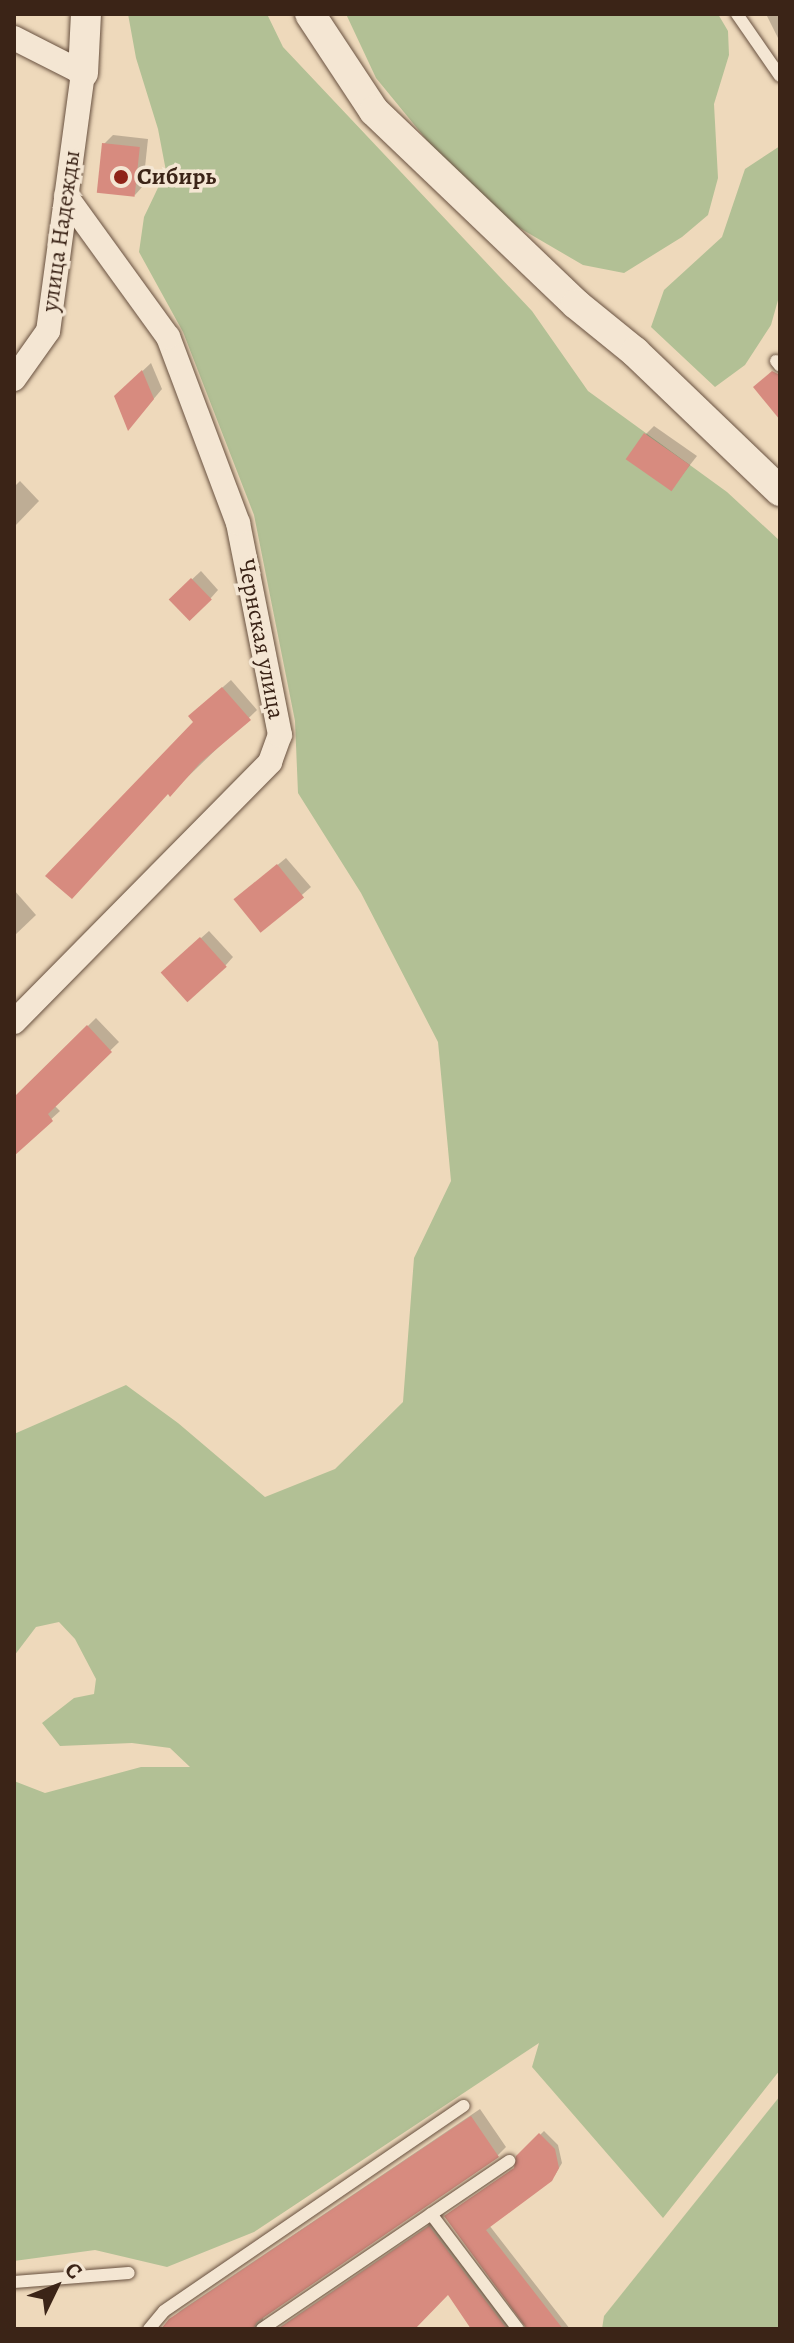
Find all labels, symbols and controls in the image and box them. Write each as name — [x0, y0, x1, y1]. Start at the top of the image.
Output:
street label: улица Надежды — [35, 148, 87, 314]
place label: Сибирь — [137, 163, 216, 191]
marker: Сибирь — [112, 168, 130, 186]
street label: Чернская улица — [231, 557, 291, 721]
north arrow — [16, 2247, 96, 2327]
text: С — [58, 2255, 89, 2286]

